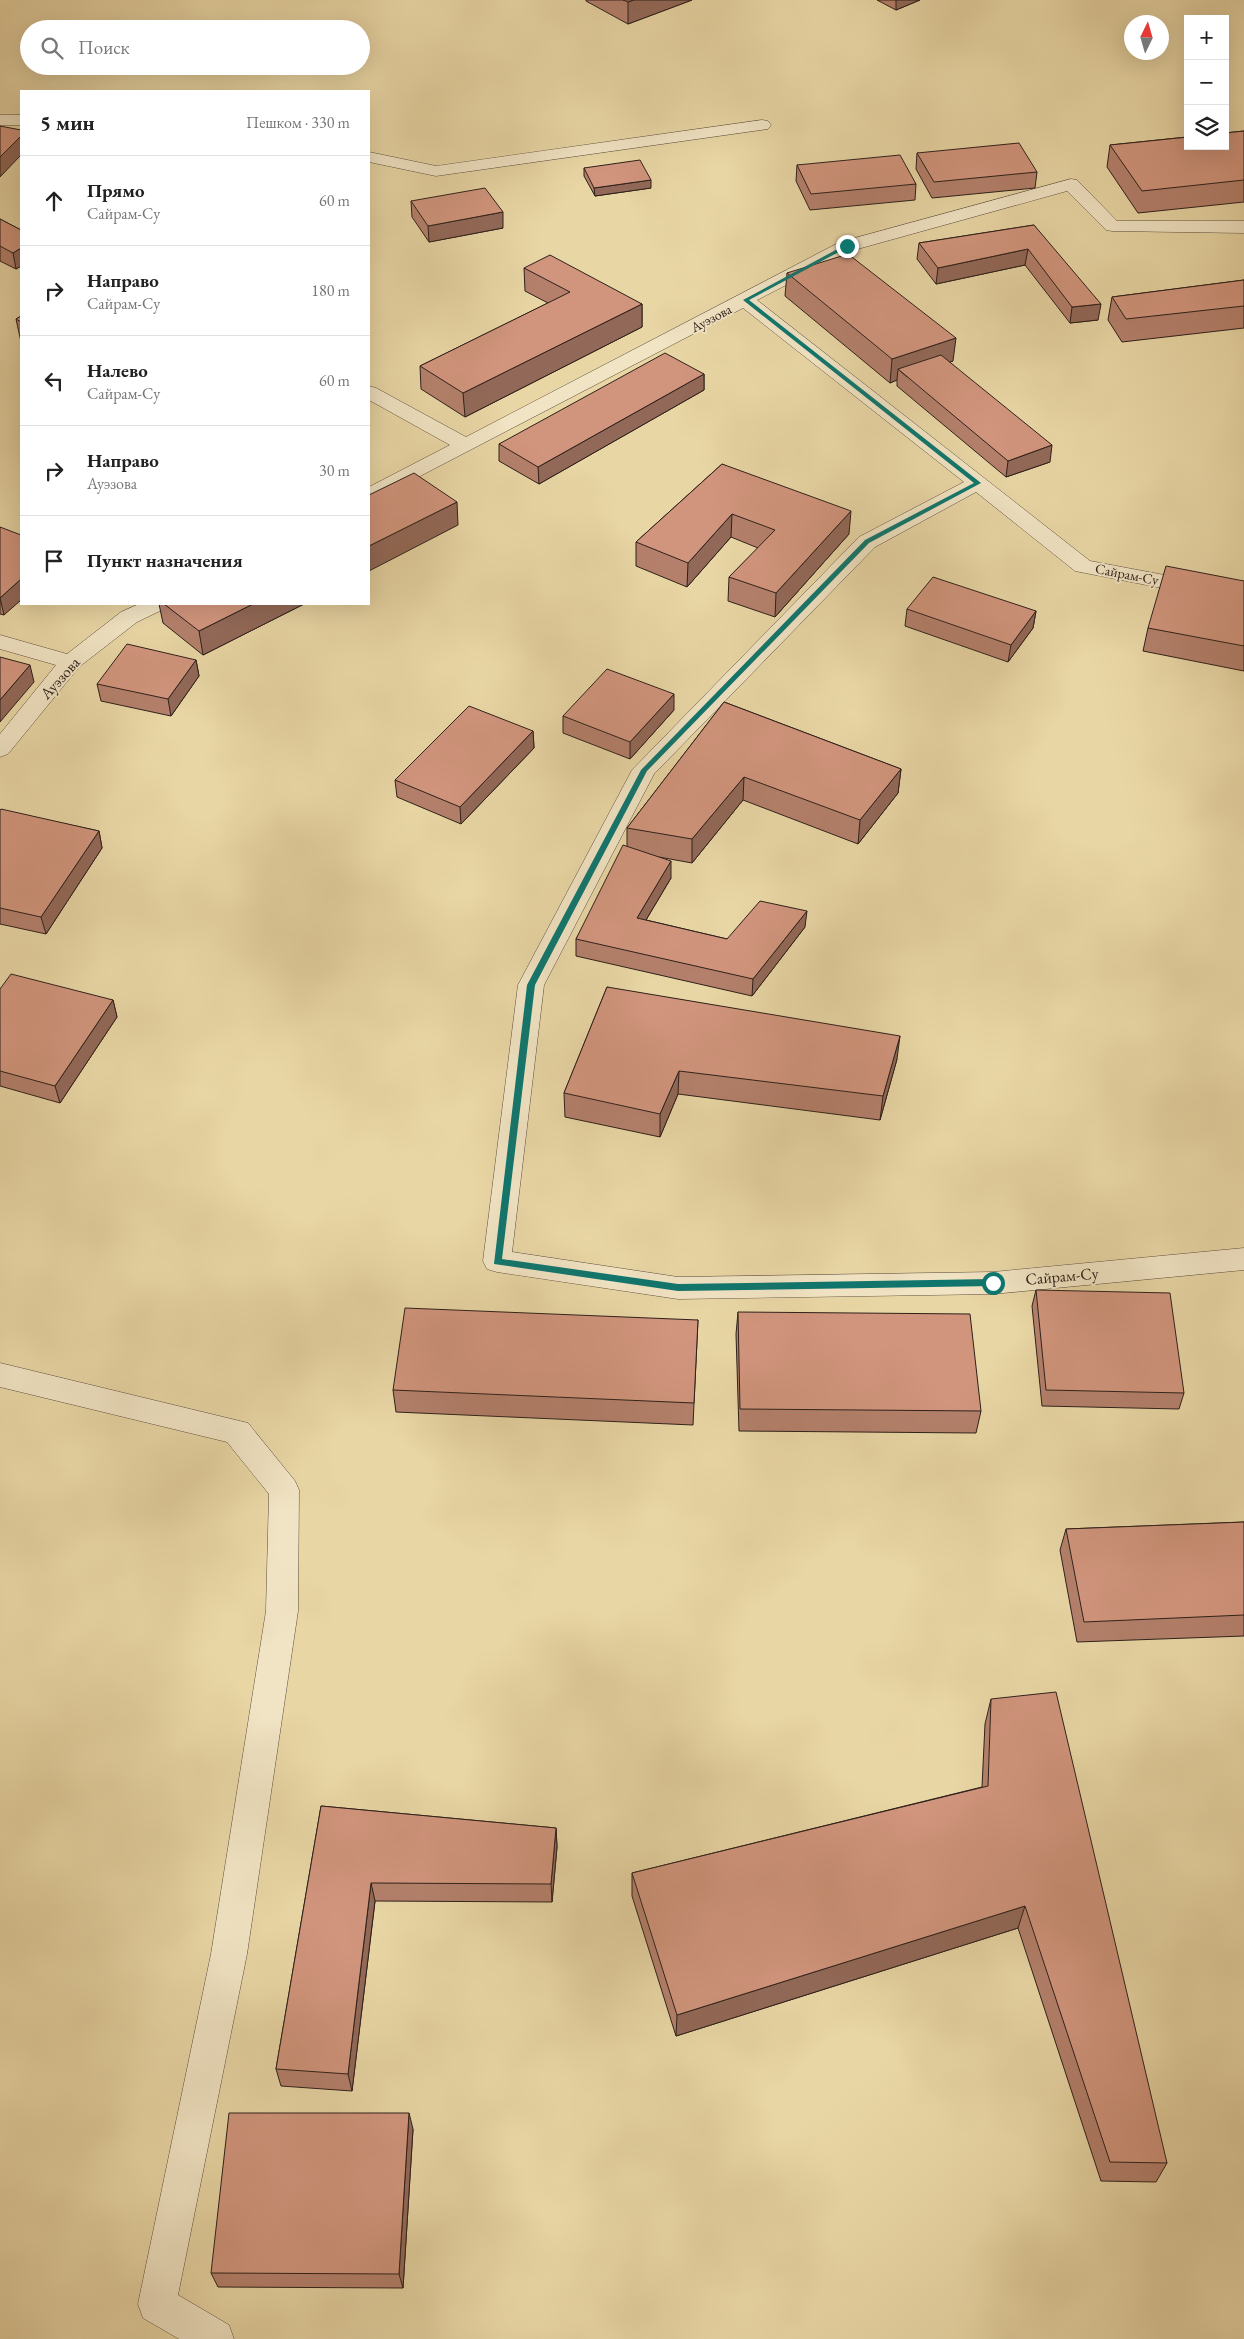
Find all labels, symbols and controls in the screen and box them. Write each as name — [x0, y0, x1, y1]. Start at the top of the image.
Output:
north arrow — [1124, 15, 1169, 60]
map controls — [1184, 15, 1229, 150]
button: + — [1184, 15, 1229, 60]
search box — [20, 20, 370, 75]
icon: search — [38, 34, 66, 62]
text: Поиск — [78, 35, 130, 60]
button: − — [1184, 60, 1229, 105]
button: layers — [1184, 105, 1229, 150]
text: 5 мин — [40, 109, 95, 136]
text: Пешком · 330 m — [246, 112, 350, 133]
text: Прямо — [87, 178, 145, 203]
icon: ahead — [40, 187, 68, 215]
text: 60 m — [319, 190, 350, 211]
text: Сайрам-Су — [87, 203, 160, 224]
route end — [836, 235, 859, 258]
text: Направо — [87, 268, 159, 293]
icon: right — [40, 277, 68, 305]
text: 180 m — [311, 280, 350, 301]
text: Сайрам-Су — [87, 293, 160, 314]
street label: Ауэзова — [686, 300, 735, 337]
text: Налево — [87, 358, 148, 383]
icon: left — [40, 367, 68, 395]
text: 60 m — [319, 370, 350, 391]
text: Сайрам-Су — [87, 383, 160, 404]
text: Направо — [87, 448, 159, 473]
icon: right — [40, 457, 68, 485]
text: 30 m — [319, 460, 350, 481]
text: Ауэзова — [87, 473, 137, 494]
icon: arrive — [40, 547, 68, 575]
text: Пункт назначения — [87, 548, 243, 573]
street label: Сайрам-Су — [1094, 559, 1161, 589]
street label: Ауэзова — [35, 652, 85, 704]
street label: Сайрам-Су — [1025, 1262, 1100, 1290]
route start — [982, 1272, 1005, 1295]

